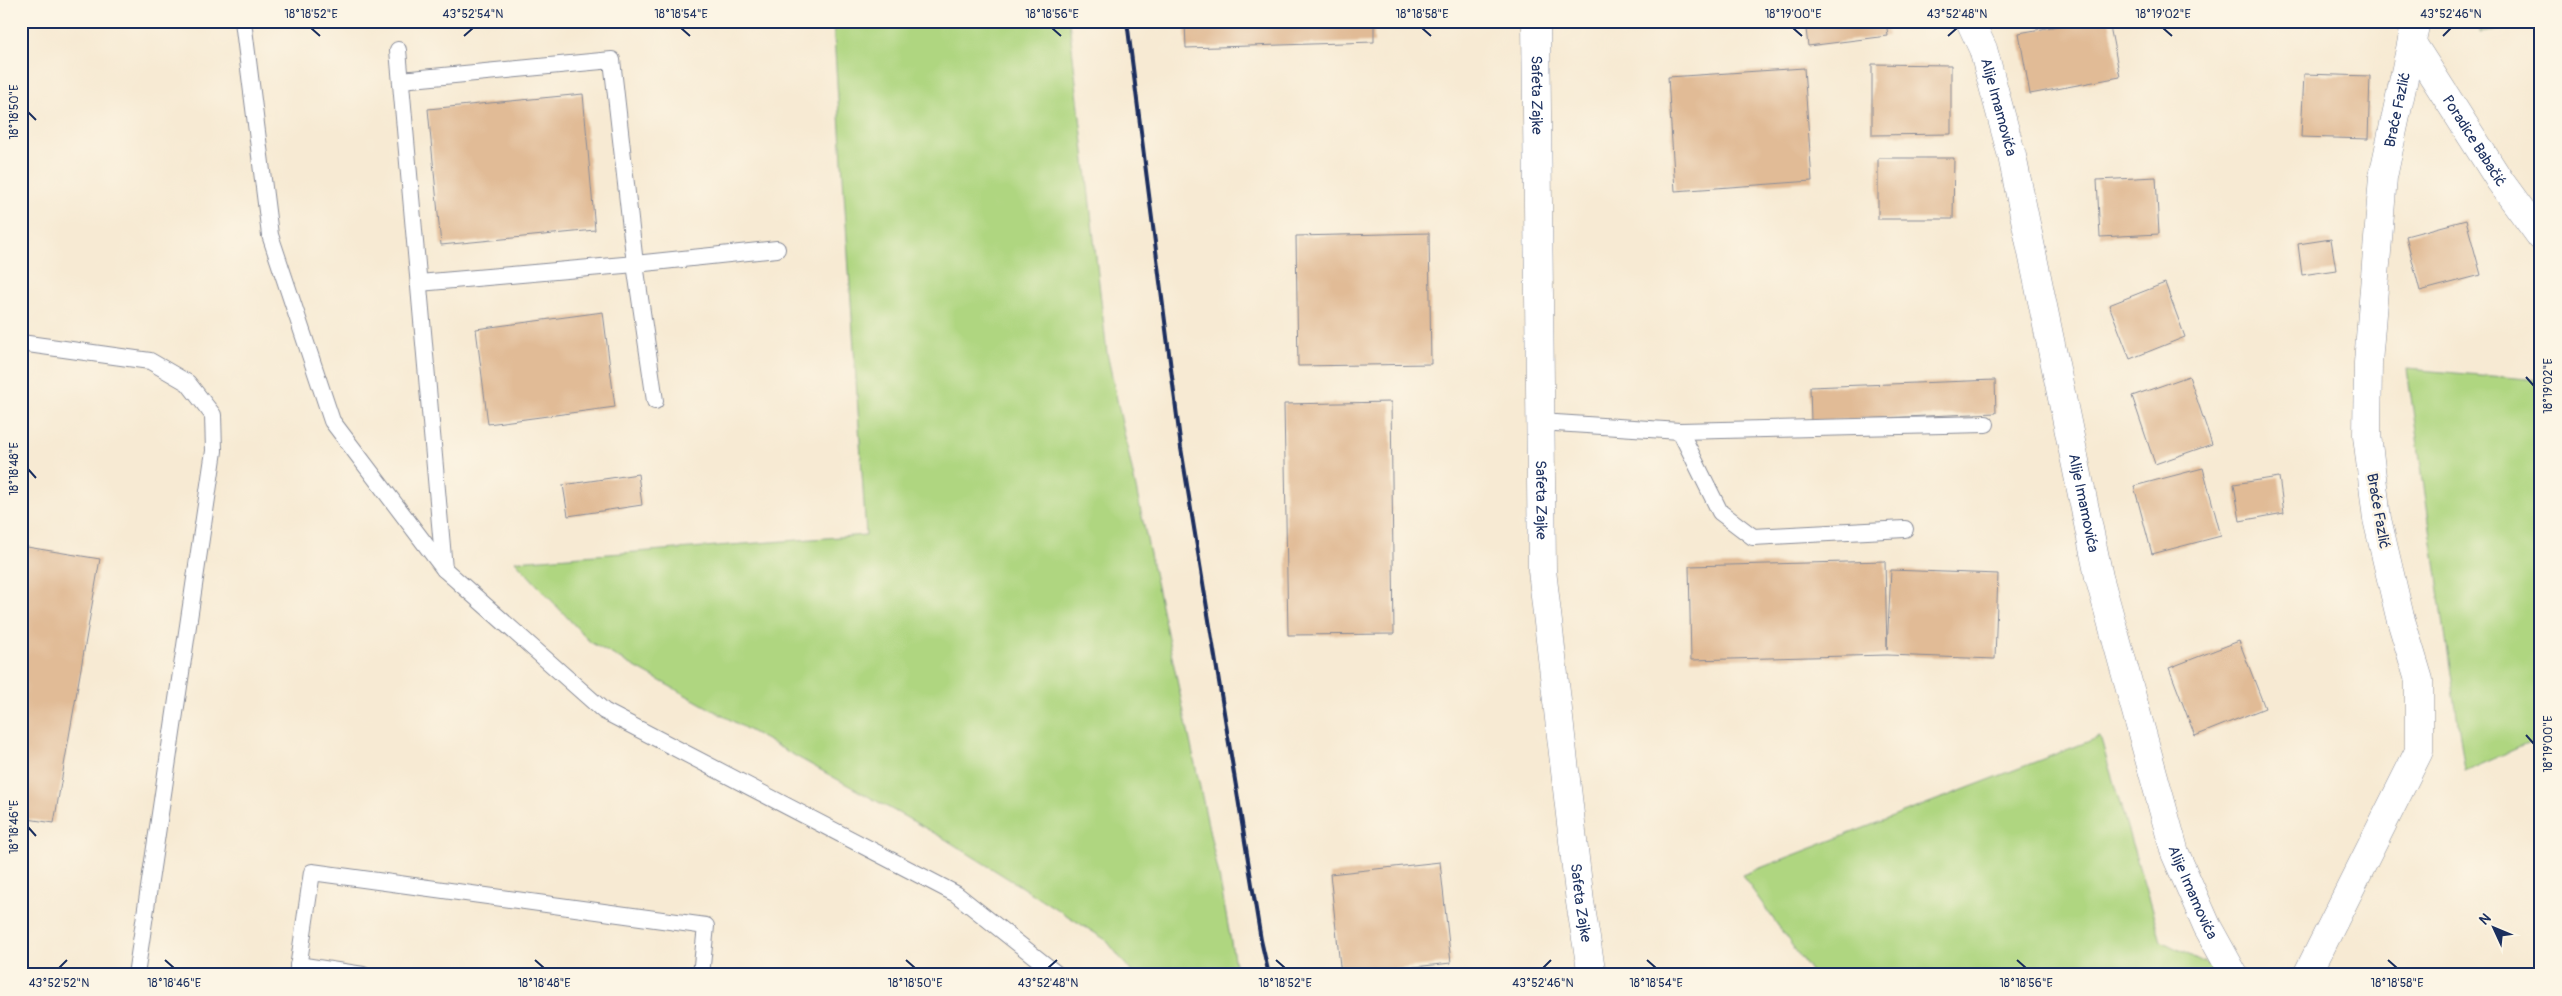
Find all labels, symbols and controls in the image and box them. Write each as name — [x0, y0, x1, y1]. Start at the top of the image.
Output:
text: 18°18'52"E — [284, 7, 338, 22]
text: 43°52'54"N — [443, 7, 503, 22]
text: 18°18'54"E — [654, 7, 708, 22]
text: 18°18'56"E — [1025, 7, 1079, 22]
text: 18°18'58"E — [1396, 7, 1448, 22]
text: 18°19'00"E — [1765, 7, 1821, 22]
text: 43°52'48"N — [1927, 7, 1987, 22]
text: 18°19'02"E — [2135, 7, 2191, 22]
text: 43°52'46"N — [2420, 7, 2482, 22]
street label: Safeta Zajke — [1527, 55, 1547, 135]
street label: Alije Imamovića — [1976, 56, 2021, 158]
street label: Braće Fazlić — [2380, 70, 2414, 149]
text: 18°18'50"E — [7, 85, 22, 139]
street label: Poradice Babačić — [2438, 91, 2511, 191]
text: 18°19'02"E — [2541, 358, 2556, 414]
text: 18°18'48"E — [7, 442, 22, 496]
street label: Alije Imamovića — [2064, 452, 2103, 554]
street label: Safeta Zajke — [1531, 460, 1551, 540]
street label: Braće Fazlić — [2362, 472, 2394, 550]
text: 18°19'00"E — [2541, 716, 2556, 772]
text: 18°18'46"E — [7, 800, 22, 854]
street label: Alije Imamovića — [2164, 844, 2222, 943]
street label: Safeta Zajke — [1566, 862, 1596, 944]
north arrow — [2470, 904, 2520, 954]
text: N — [2476, 910, 2494, 929]
text: 43°52'52"N — [29, 976, 89, 991]
text: 18°18'46"E — [147, 976, 201, 991]
text: 18°18'48"E — [517, 976, 571, 991]
text: 18°18'50"E — [888, 976, 942, 991]
text: 43°52'48"N — [1018, 976, 1078, 991]
text: 18°18'52"E — [1258, 976, 1312, 991]
text: 43°52'46"N — [1512, 976, 1574, 991]
text: 18°18'54"E — [1629, 976, 1683, 991]
text: 18°18'56"E — [1999, 976, 2053, 991]
text: 18°18'58"E — [2371, 976, 2423, 991]

